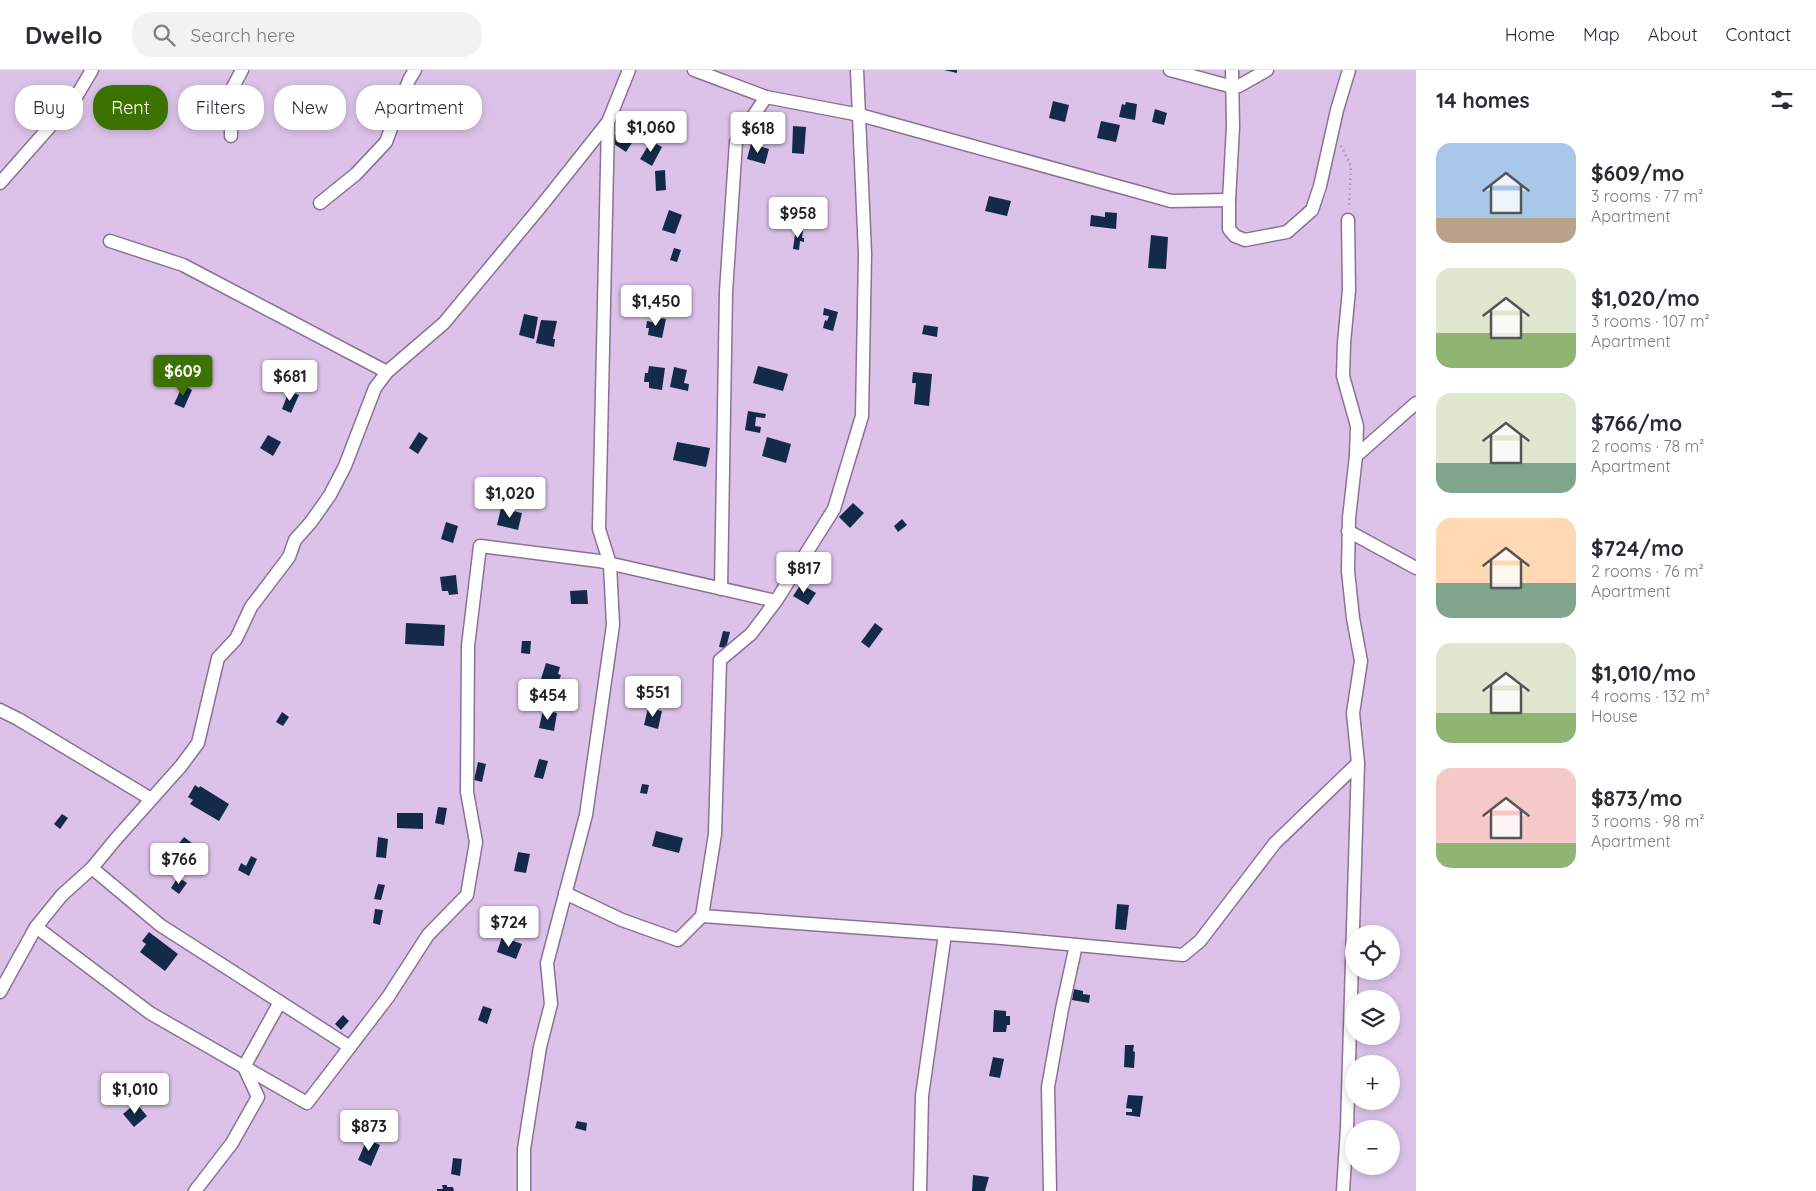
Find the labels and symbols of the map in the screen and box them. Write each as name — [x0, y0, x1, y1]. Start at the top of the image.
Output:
pin: $1,060 — [610, 111, 692, 153]
pin: $618 — [728, 112, 788, 154]
pin: $958 — [768, 196, 828, 239]
pin: $1,450 — [615, 284, 697, 327]
pin: $609 — [153, 354, 213, 397]
pin: $681 — [260, 360, 320, 402]
pin: $1,020 — [469, 476, 551, 519]
pin: $817 — [774, 552, 834, 594]
pin: $551 — [623, 676, 683, 718]
pin: $454 — [518, 678, 578, 721]
pin: $766 — [149, 842, 209, 885]
pin: $724 — [479, 906, 539, 948]
pin: $1,010 — [94, 1072, 176, 1115]
pin: $873 — [339, 1110, 399, 1152]

